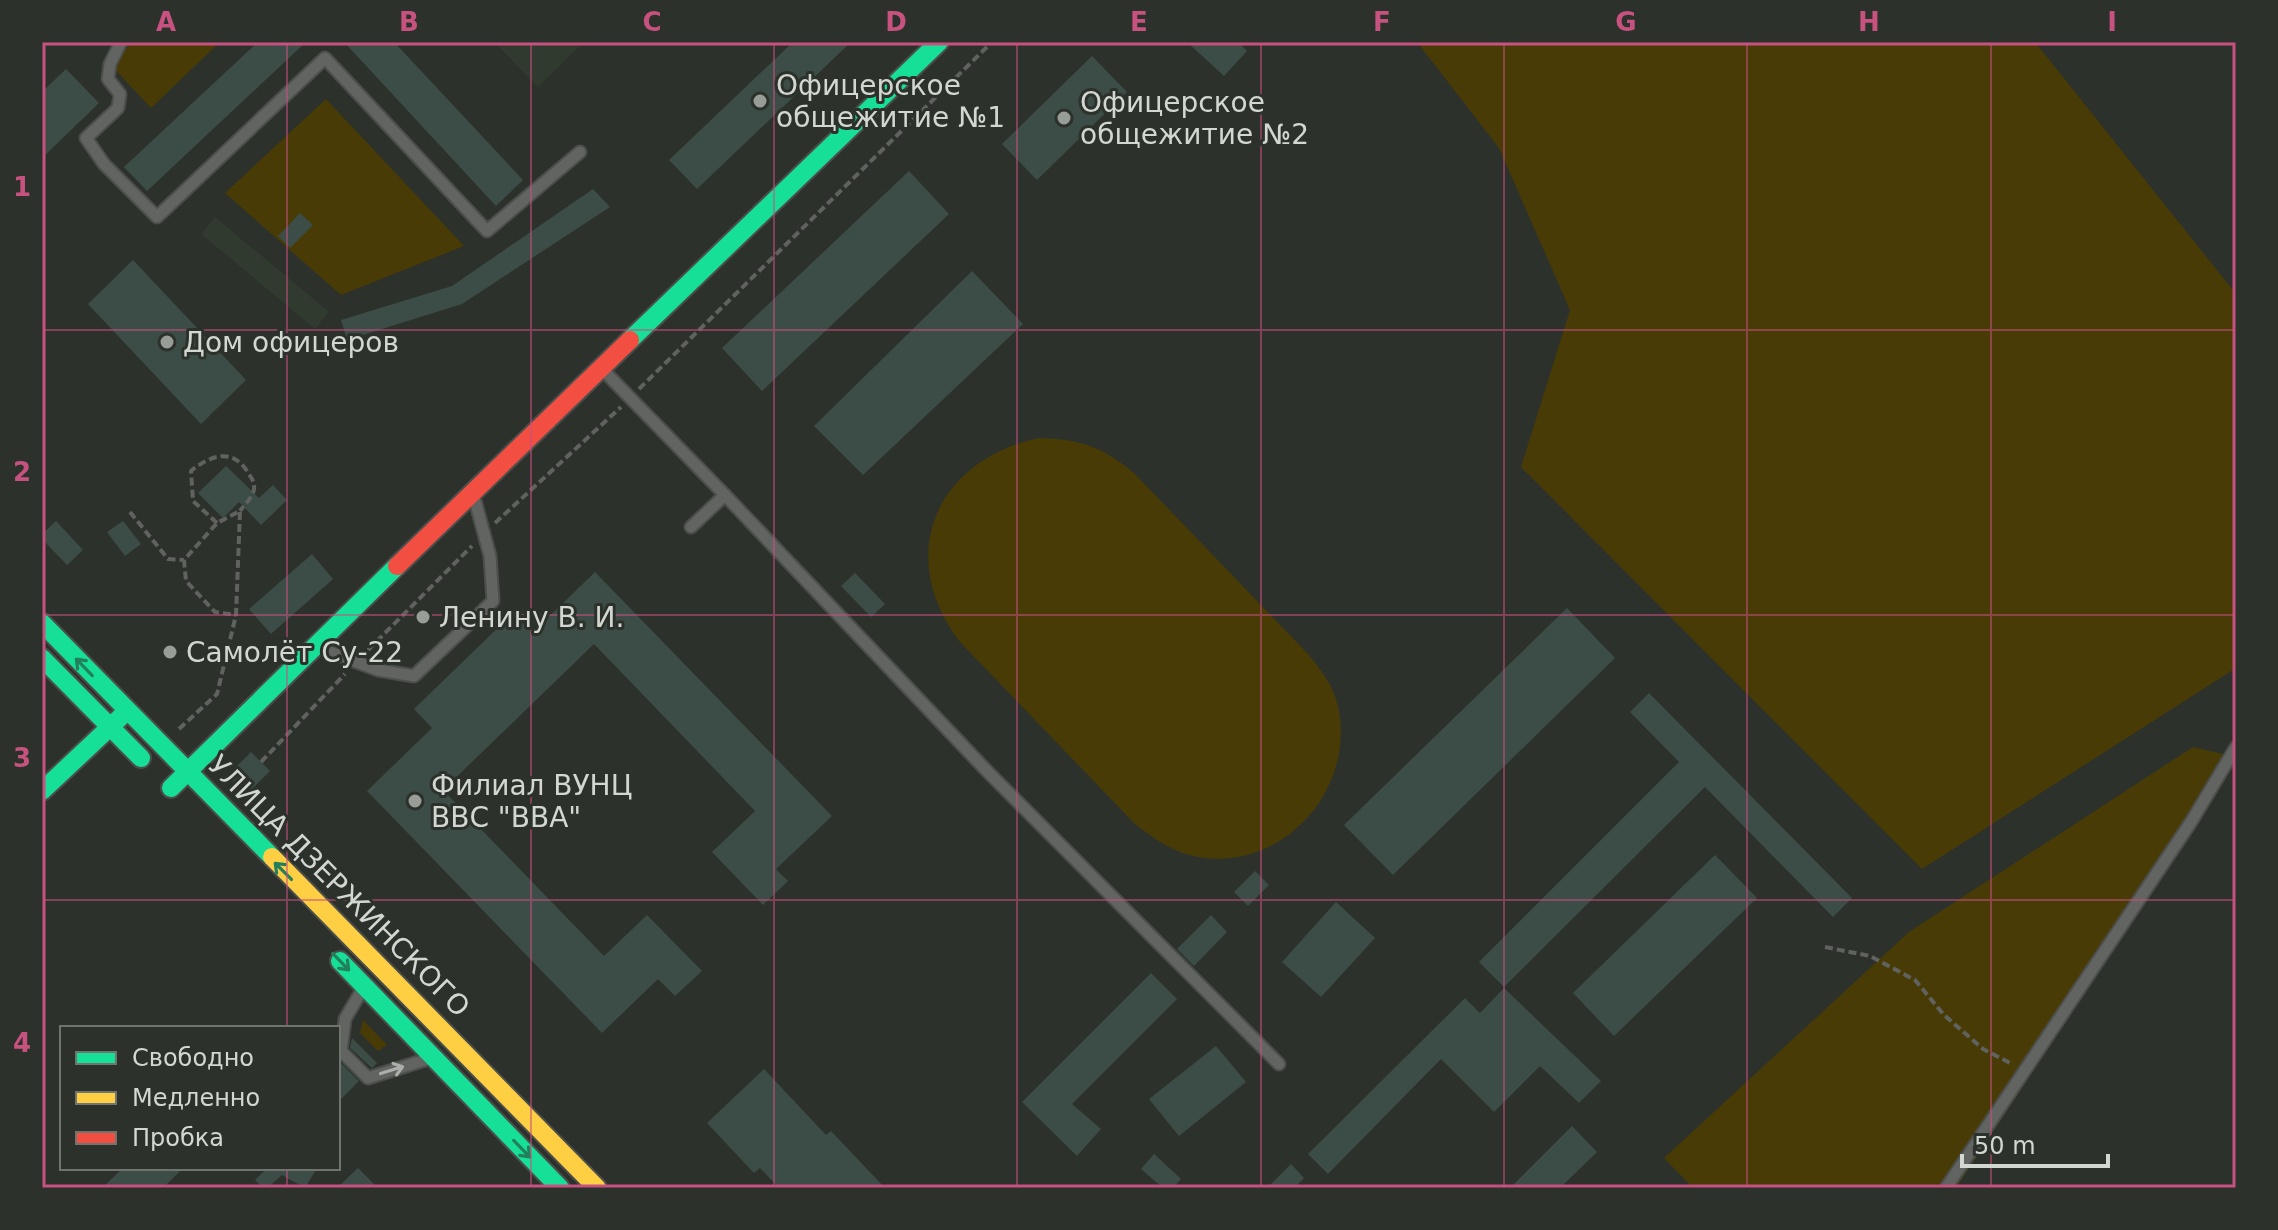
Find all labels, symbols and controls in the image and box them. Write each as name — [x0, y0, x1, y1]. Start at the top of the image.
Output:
text: A — [156, 7, 176, 37]
text: B — [399, 7, 419, 37]
text: C — [642, 7, 662, 37]
text: D — [885, 7, 907, 37]
text: E — [1130, 7, 1148, 37]
text: F — [1373, 7, 1391, 37]
text: G — [1615, 7, 1637, 37]
text: H — [1858, 7, 1880, 37]
text: I — [2107, 7, 2117, 37]
place label: Офицерское общежитие №1 — [776, 69, 1005, 134]
place label: Офицерское общежитие №2 — [1080, 86, 1309, 151]
marker: Офицерское общежитие №1 — [751, 92, 769, 110]
marker: Офицерское общежитие №2 — [1055, 109, 1073, 127]
text: 1 — [13, 172, 31, 202]
place label: Дом офицеров — [183, 326, 399, 359]
marker: Дом офицеров — [158, 333, 176, 351]
text: 2 — [13, 457, 31, 487]
place label: Ленину В. И. — [439, 601, 624, 634]
marker: Ленину В. И. — [414, 608, 432, 626]
place label: Самолёт Су-22 — [186, 636, 403, 669]
marker: Самолёт Су-22 — [161, 643, 179, 661]
one-way arrow — [75, 657, 94, 677]
text: 3 — [13, 743, 31, 773]
street label: УЛИЦА ДЗЕРЖИНСКОГО — [201, 748, 477, 1024]
place label: Филиал ВУНЦ ВВС "ВВА" — [431, 769, 632, 834]
marker: Филиал ВУНЦ ВВС "ВВА" — [406, 792, 424, 810]
one-way arrow — [274, 861, 293, 881]
one-way arrow — [332, 952, 351, 972]
legend — [60, 1026, 340, 1170]
text: 4 — [13, 1028, 31, 1058]
text: Свободно — [132, 1044, 254, 1072]
one-way arrow — [379, 1062, 405, 1077]
text: Медленно — [132, 1084, 260, 1112]
scale bar — [1962, 1118, 2108, 1168]
text: Пробка — [132, 1124, 224, 1152]
text: 50 m — [1974, 1132, 2036, 1160]
one-way arrow — [512, 1139, 531, 1158]

